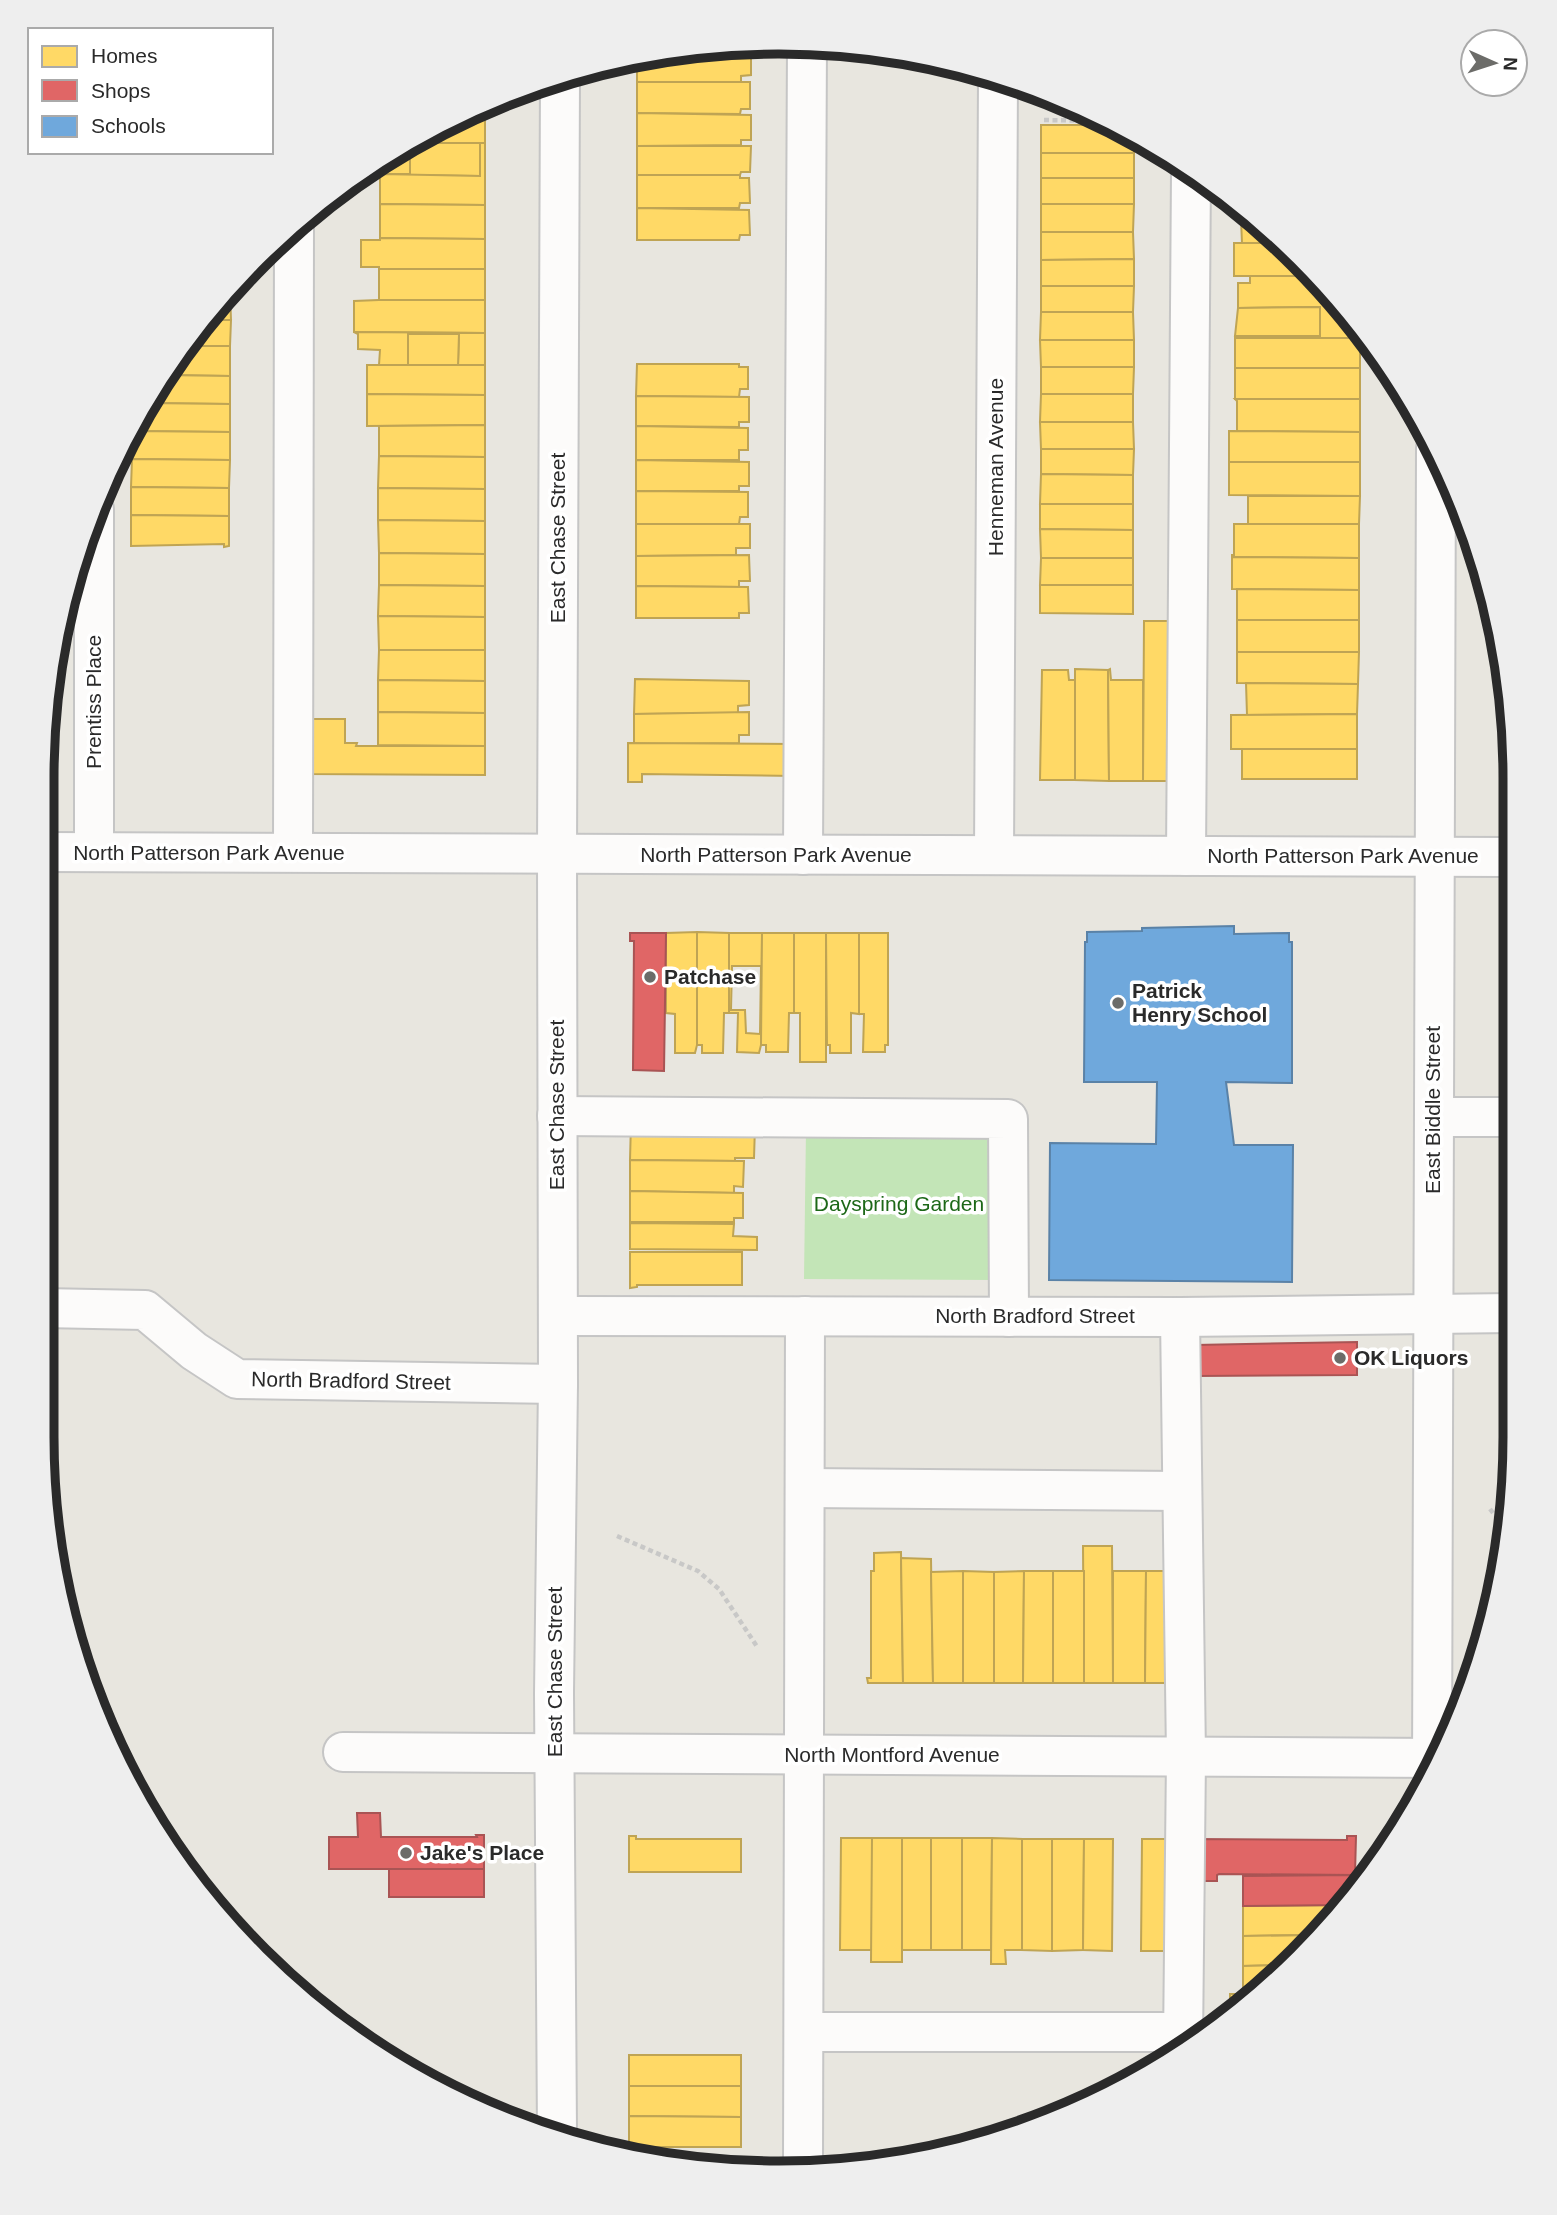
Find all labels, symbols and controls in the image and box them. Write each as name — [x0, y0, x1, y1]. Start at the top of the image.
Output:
legend — [28, 28, 273, 154]
north arrow — [1459, 28, 1529, 98]
text: Homes — [91, 44, 158, 67]
text: N — [1500, 56, 1521, 71]
text: Shops — [91, 79, 151, 102]
text: Schools — [91, 114, 166, 137]
street label: Henneman Avenue — [984, 378, 1007, 556]
street label: East Chase Street — [546, 453, 569, 623]
street label: Prentiss Place — [82, 635, 105, 769]
street label: North Patterson Park Avenue — [73, 841, 345, 864]
street label: North Patterson Park Avenue — [640, 843, 912, 866]
street label: North Patterson Park Avenue — [1207, 844, 1479, 867]
place label: Patchase — [664, 965, 756, 988]
marker: Patchase — [642, 969, 658, 985]
place label: Patrick Henry School — [1132, 979, 1267, 1026]
marker: Patrick Henry School — [1110, 995, 1126, 1011]
street label: East Chase Street — [545, 1020, 568, 1190]
street label: East Biddle Street — [1421, 1026, 1444, 1194]
park label: Dayspring Garden — [814, 1192, 984, 1215]
street label: North Bradford Street — [935, 1304, 1135, 1327]
place label: OK Liquors — [1354, 1346, 1468, 1369]
marker: OK Liquors — [1332, 1350, 1348, 1366]
street label: North Bradford Street — [251, 1367, 451, 1394]
street label: East Chase Street — [543, 1587, 566, 1757]
street label: North Montford Avenue — [784, 1743, 1000, 1766]
place label: Jake's Place — [420, 1841, 544, 1864]
marker: Jake's Place — [398, 1845, 414, 1861]

